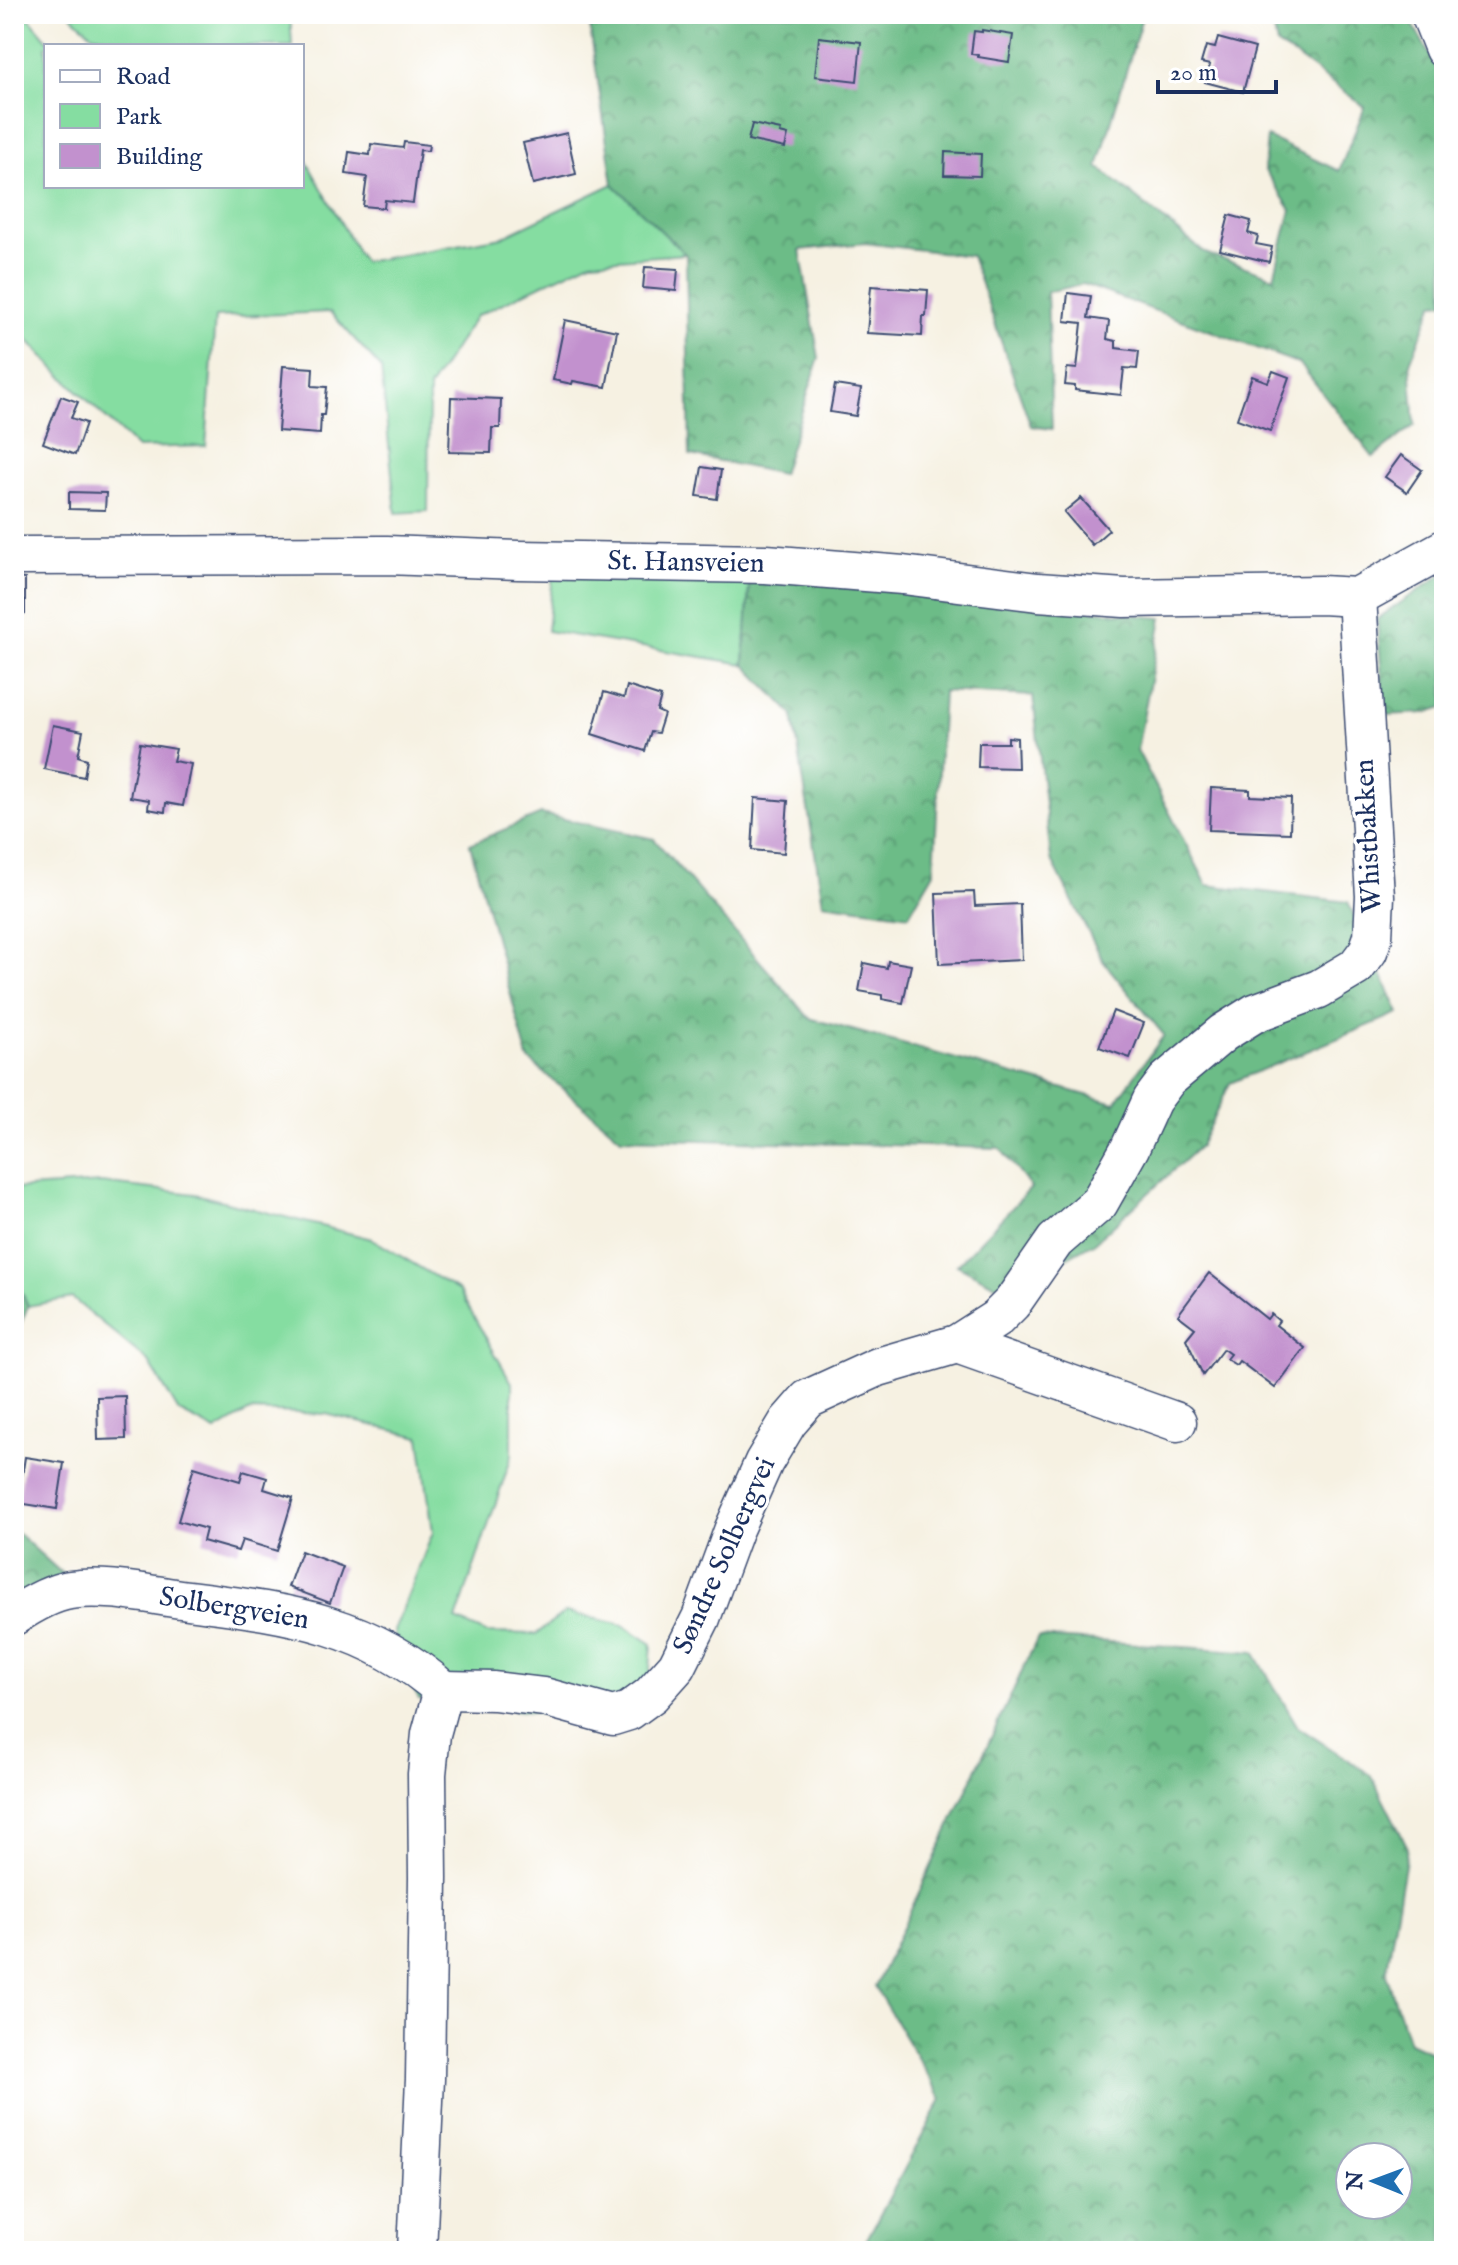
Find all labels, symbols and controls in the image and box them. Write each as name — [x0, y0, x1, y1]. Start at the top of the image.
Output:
legend — [44, 44, 304, 188]
scale bar — [1158, 44, 1276, 94]
text: 20 m — [1170, 58, 1217, 89]
text: Road — [116, 62, 170, 93]
text: Park — [116, 102, 162, 133]
text: Building — [116, 142, 203, 173]
street label: St. Hansveien — [607, 544, 765, 582]
street label: Whistbakken — [1347, 758, 1391, 914]
street label: Søndre Solbergvei — [666, 1452, 784, 1660]
street label: Solbergveien — [157, 1580, 311, 1638]
north arrow — [1334, 2141, 1414, 2221]
text: N — [1342, 2171, 1370, 2191]

